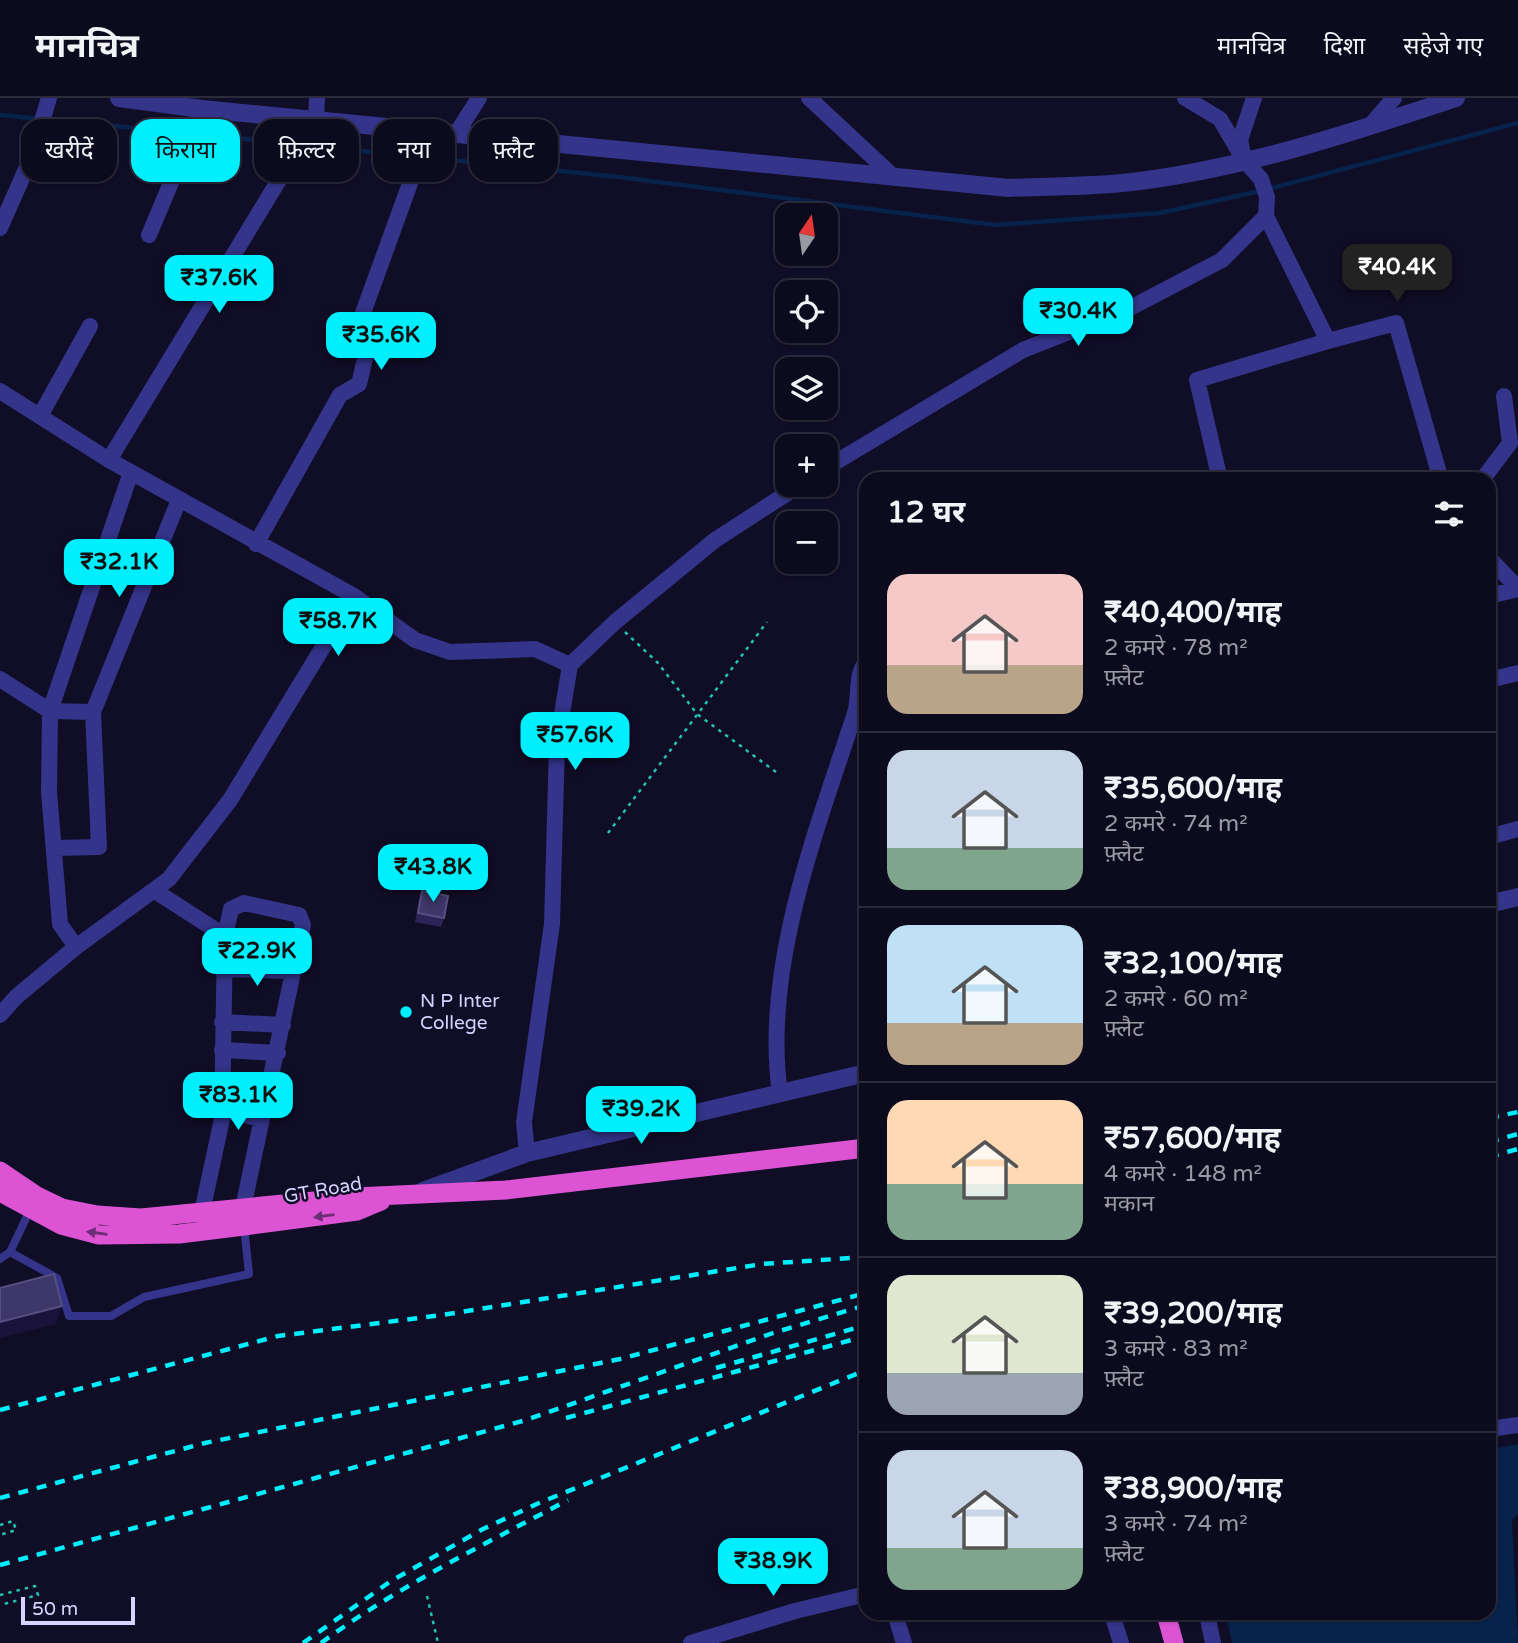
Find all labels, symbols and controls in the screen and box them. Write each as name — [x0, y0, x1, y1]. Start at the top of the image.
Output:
text: मानचित्र — [35, 27, 139, 66]
text: मानचित्र — [1217, 32, 1286, 61]
text: दिशा — [1324, 32, 1365, 61]
text: सहेजे गए — [1403, 32, 1483, 61]
chip: खरीदें — [21, 119, 117, 182]
chip: किराया — [131, 119, 240, 182]
chip: फ़िल्टर — [254, 119, 359, 182]
chip: नया — [373, 119, 455, 182]
chip: फ़्लैट — [469, 119, 558, 182]
north arrow — [775, 203, 838, 266]
map controls — [775, 203, 838, 574]
pin: ₹40.4K — [1340, 244, 1454, 304]
text: ₹40.4K — [1358, 253, 1436, 281]
pin: ₹37.6K — [162, 256, 276, 315]
text: ₹37.6K — [180, 264, 258, 292]
button: locate — [775, 280, 838, 343]
pin: ₹30.4K — [1021, 288, 1135, 348]
text: ₹30.4K — [1039, 297, 1117, 325]
pin: ₹35.6K — [324, 313, 438, 372]
text: ₹35.6K — [342, 321, 420, 349]
button: layers — [775, 357, 838, 420]
button: + — [775, 434, 838, 497]
text: 12 घर — [887, 494, 965, 531]
icon: filters — [1430, 495, 1468, 533]
button: − — [775, 511, 838, 574]
pin: ₹32.1K — [62, 540, 176, 599]
text: ₹32.1K — [80, 548, 158, 576]
text: ₹40,400/माह — [1104, 594, 1282, 631]
pin: ₹58.7K — [281, 598, 395, 658]
icon: home — [943, 602, 1027, 686]
text: ₹58.7K — [299, 607, 377, 635]
text: 2 कमरे · 78 m² — [1104, 634, 1248, 662]
text: फ़्लैट — [1104, 664, 1144, 692]
pin: ₹57.6K — [518, 712, 632, 772]
text: ₹57.6K — [536, 721, 614, 749]
text: ₹35,600/माह — [1104, 770, 1282, 807]
icon: home — [943, 778, 1027, 862]
text: 2 कमरे · 74 m² — [1104, 810, 1248, 838]
text: फ़्लैट — [1104, 840, 1144, 868]
pin: ₹43.8K — [376, 844, 490, 904]
text: ₹43.8K — [394, 853, 472, 881]
pin: ₹22.9K — [200, 928, 314, 988]
text: ₹22.9K — [218, 937, 296, 965]
text: ₹32,100/माह — [1104, 945, 1282, 982]
icon: home — [943, 953, 1027, 1037]
text: 2 कमरे · 60 m² — [1104, 985, 1248, 1013]
place label: N P Inter College — [420, 990, 500, 1034]
marker: N P Inter College — [398, 1004, 414, 1020]
text: फ़्लैट — [1104, 1015, 1144, 1043]
pin: ₹83.1K — [181, 1072, 295, 1132]
text: ₹83.1K — [199, 1081, 277, 1109]
pin: ₹39.2K — [584, 1086, 698, 1146]
text: ₹39.2K — [602, 1095, 680, 1123]
text: ₹57,600/माह — [1104, 1120, 1281, 1157]
icon: home — [943, 1128, 1027, 1212]
text: 4 कमरे · 148 m² — [1104, 1160, 1262, 1188]
street label: GT Road — [282, 1172, 364, 1208]
text: मकान — [1104, 1190, 1154, 1218]
one-way arrow — [312, 1210, 334, 1221]
one-way arrow — [86, 1228, 108, 1239]
text: ₹39,200/माह — [1104, 1295, 1282, 1332]
icon: home — [943, 1303, 1027, 1387]
text: 3 कमरे · 83 m² — [1104, 1335, 1248, 1363]
text: फ़्लैट — [1104, 1365, 1144, 1393]
text: ₹38,900/माह — [1104, 1470, 1282, 1507]
icon: home — [943, 1478, 1027, 1562]
text: 3 कमरे · 74 m² — [1104, 1510, 1248, 1538]
pin: ₹38.9K — [716, 1538, 830, 1598]
text: फ़्लैट — [1104, 1540, 1144, 1568]
text: ₹38.9K — [734, 1547, 812, 1575]
scale bar — [21, 1594, 135, 1626]
text: 50 m — [32, 1598, 78, 1620]

